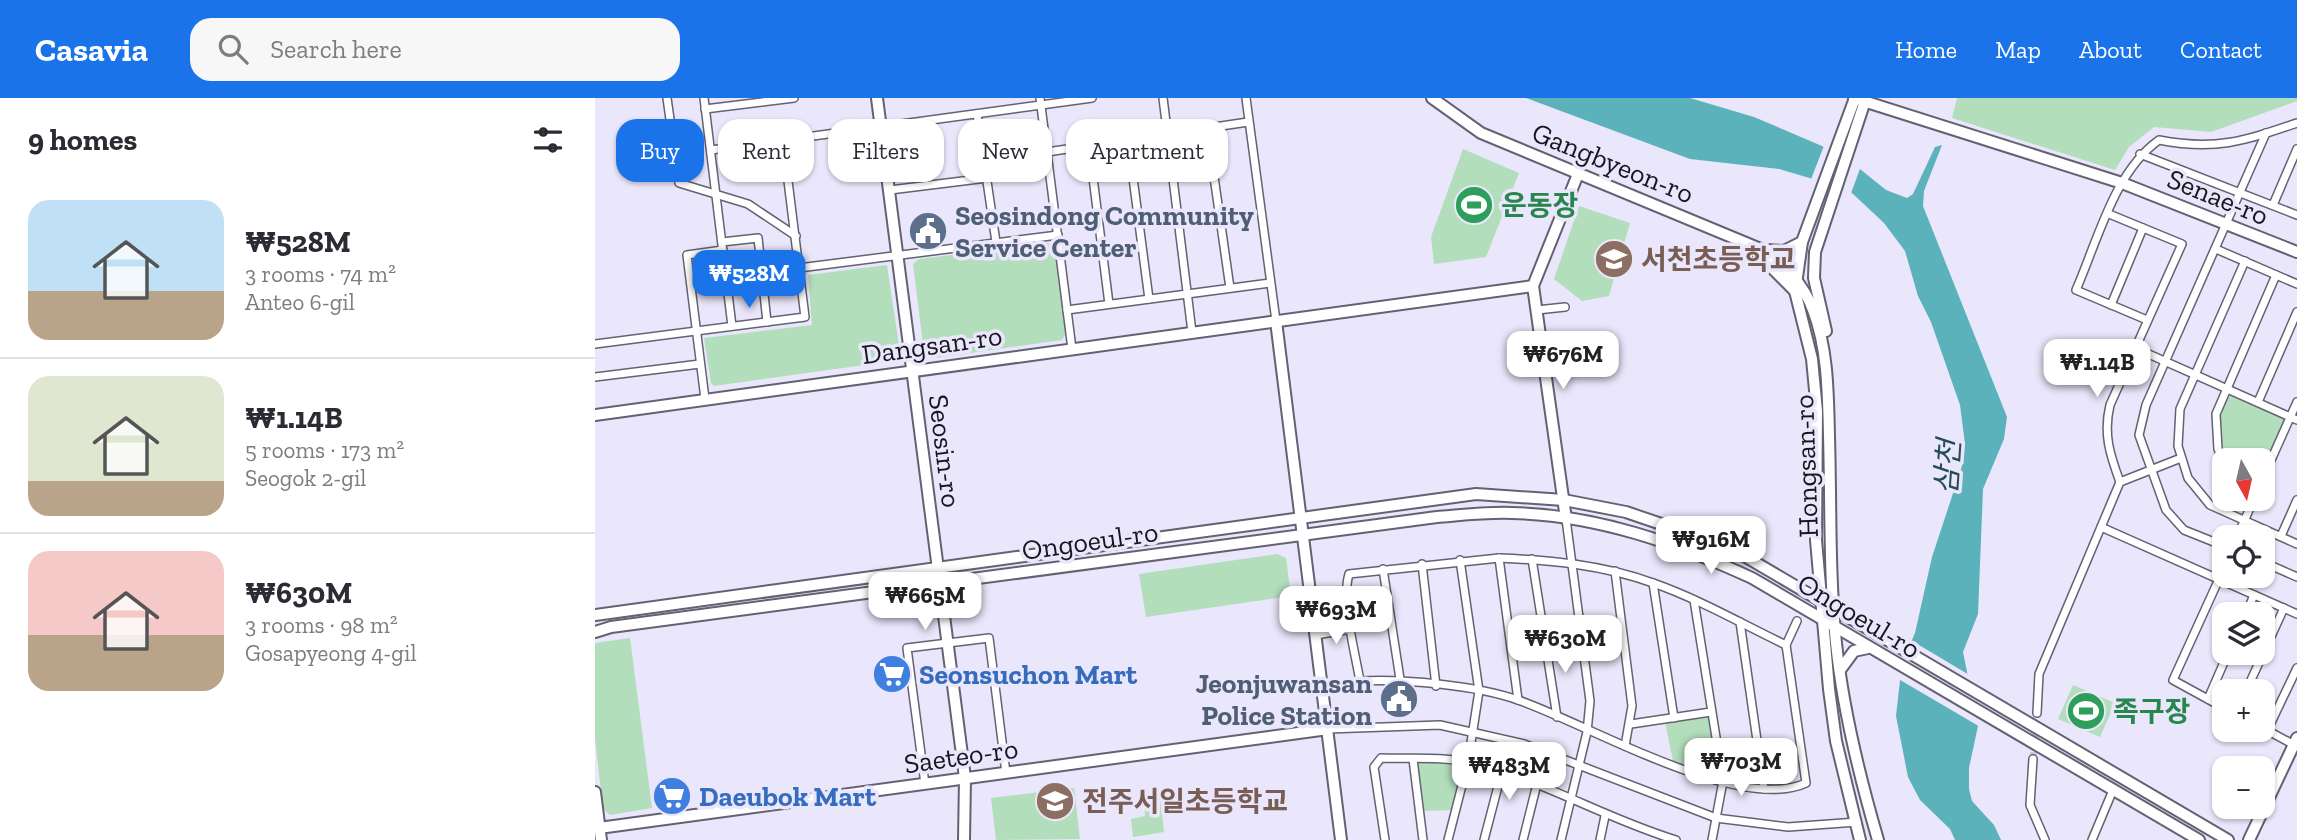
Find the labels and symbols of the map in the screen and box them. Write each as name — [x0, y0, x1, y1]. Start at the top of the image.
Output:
street label: Gangbyeon-ro — [1527, 116, 1699, 210]
street label: Senae-ro — [2163, 162, 2273, 232]
sports icon: 운동장 — [1453, 184, 1495, 226]
place label: 운동장 — [1501, 189, 1578, 222]
place label: Seosindong Community Service Center — [955, 199, 1254, 264]
public building icon: Seosindong Community Service Center — [907, 210, 949, 252]
school or university icon: 서천초등학교 — [1593, 238, 1635, 280]
place label: 서천초등학교 — [1641, 243, 1796, 276]
pin: ₩528M — [700, 250, 798, 310]
street label: Dangsan-ro — [860, 319, 1004, 371]
pin: ₩676M — [1514, 331, 1612, 391]
pin: ₩1.14B — [2040, 340, 2154, 399]
street label: Seosin-ro — [922, 393, 968, 509]
street label: Hongsan-ro — [1787, 394, 1825, 538]
water label: 삼천 — [1928, 435, 1968, 496]
north arrow — [2212, 448, 2275, 511]
street label: Ongoeul-ro — [1020, 515, 1160, 567]
pin: ₩916M — [1662, 517, 1760, 576]
street label: Ongoeul-ro — [1792, 566, 1926, 666]
pin: ₩665M — [876, 573, 974, 632]
pin: ₩693M — [1287, 587, 1385, 646]
pin: ₩630M — [1516, 616, 1614, 675]
supermarket icon: Seonsuchon Mart — [871, 653, 913, 695]
place label: Seonsuchon Mart — [919, 658, 1138, 691]
place label: Jeonjuwansan Police Station — [1196, 667, 1372, 732]
public building icon: Jeonjuwansan Police Station — [1378, 678, 1420, 720]
sports icon: 족구장 — [2065, 690, 2107, 732]
place label: 족구장 — [2113, 695, 2190, 728]
street label: Saeteo-ro — [902, 732, 1020, 780]
pin: ₩703M — [1692, 738, 1790, 798]
pin: ₩483M — [1460, 742, 1558, 802]
supermarket icon: Daeubok Mart — [651, 775, 693, 817]
place label: Daeubok Mart — [699, 780, 877, 813]
school or university icon: 전주서일초등학교 — [1034, 780, 1076, 822]
place label: 전주서일초등학교 — [1082, 785, 1288, 818]

